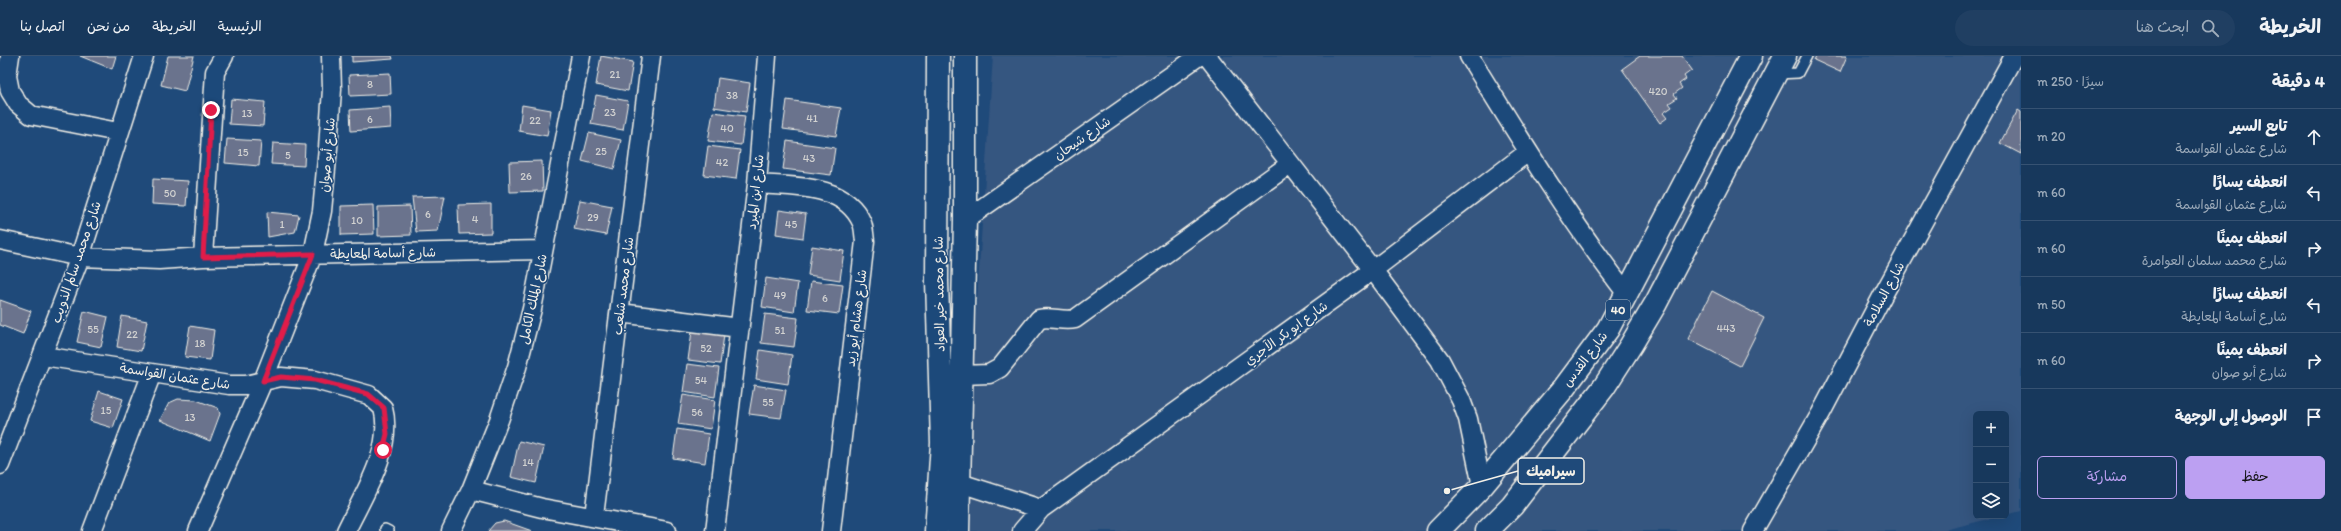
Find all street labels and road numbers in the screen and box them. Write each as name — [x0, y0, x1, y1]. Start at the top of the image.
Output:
street label: شارع شيحان — [1051, 113, 1114, 165]
street label: شارع أبو صوان — [316, 117, 340, 193]
street label: شارع ابن المبرد — [744, 154, 768, 231]
street label: شارع محمد سالم الذويب — [48, 199, 107, 326]
street label: شارع محمد شلعب — [610, 236, 638, 336]
street label: شارع محمد خير العواد — [930, 236, 950, 352]
street label: شارع أسامة المعايطة — [330, 245, 436, 263]
street label: شارع الملك الكامل — [516, 252, 552, 346]
street label: شارع السلامة — [1861, 259, 1909, 330]
street label: شارع هشام أبو زيد — [843, 268, 872, 368]
street label: شارع ابو بكر الآجري — [1242, 298, 1332, 370]
road number: 40 — [1606, 300, 1630, 320]
street label: شارع القدس — [1559, 329, 1612, 391]
street label: شارع عثمان القواسمة — [118, 360, 231, 394]

